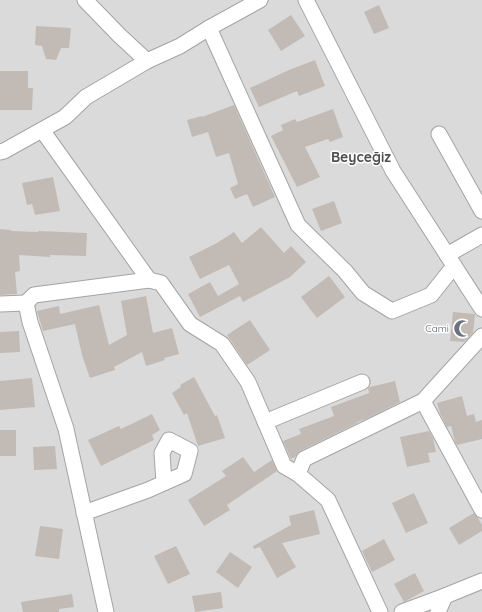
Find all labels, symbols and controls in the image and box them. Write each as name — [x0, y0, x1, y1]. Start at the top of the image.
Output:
district label: Beyceğiz — [331, 148, 391, 166]
mosque icon: Cami — [452, 318, 472, 338]
place label: Cami — [425, 322, 449, 335]

